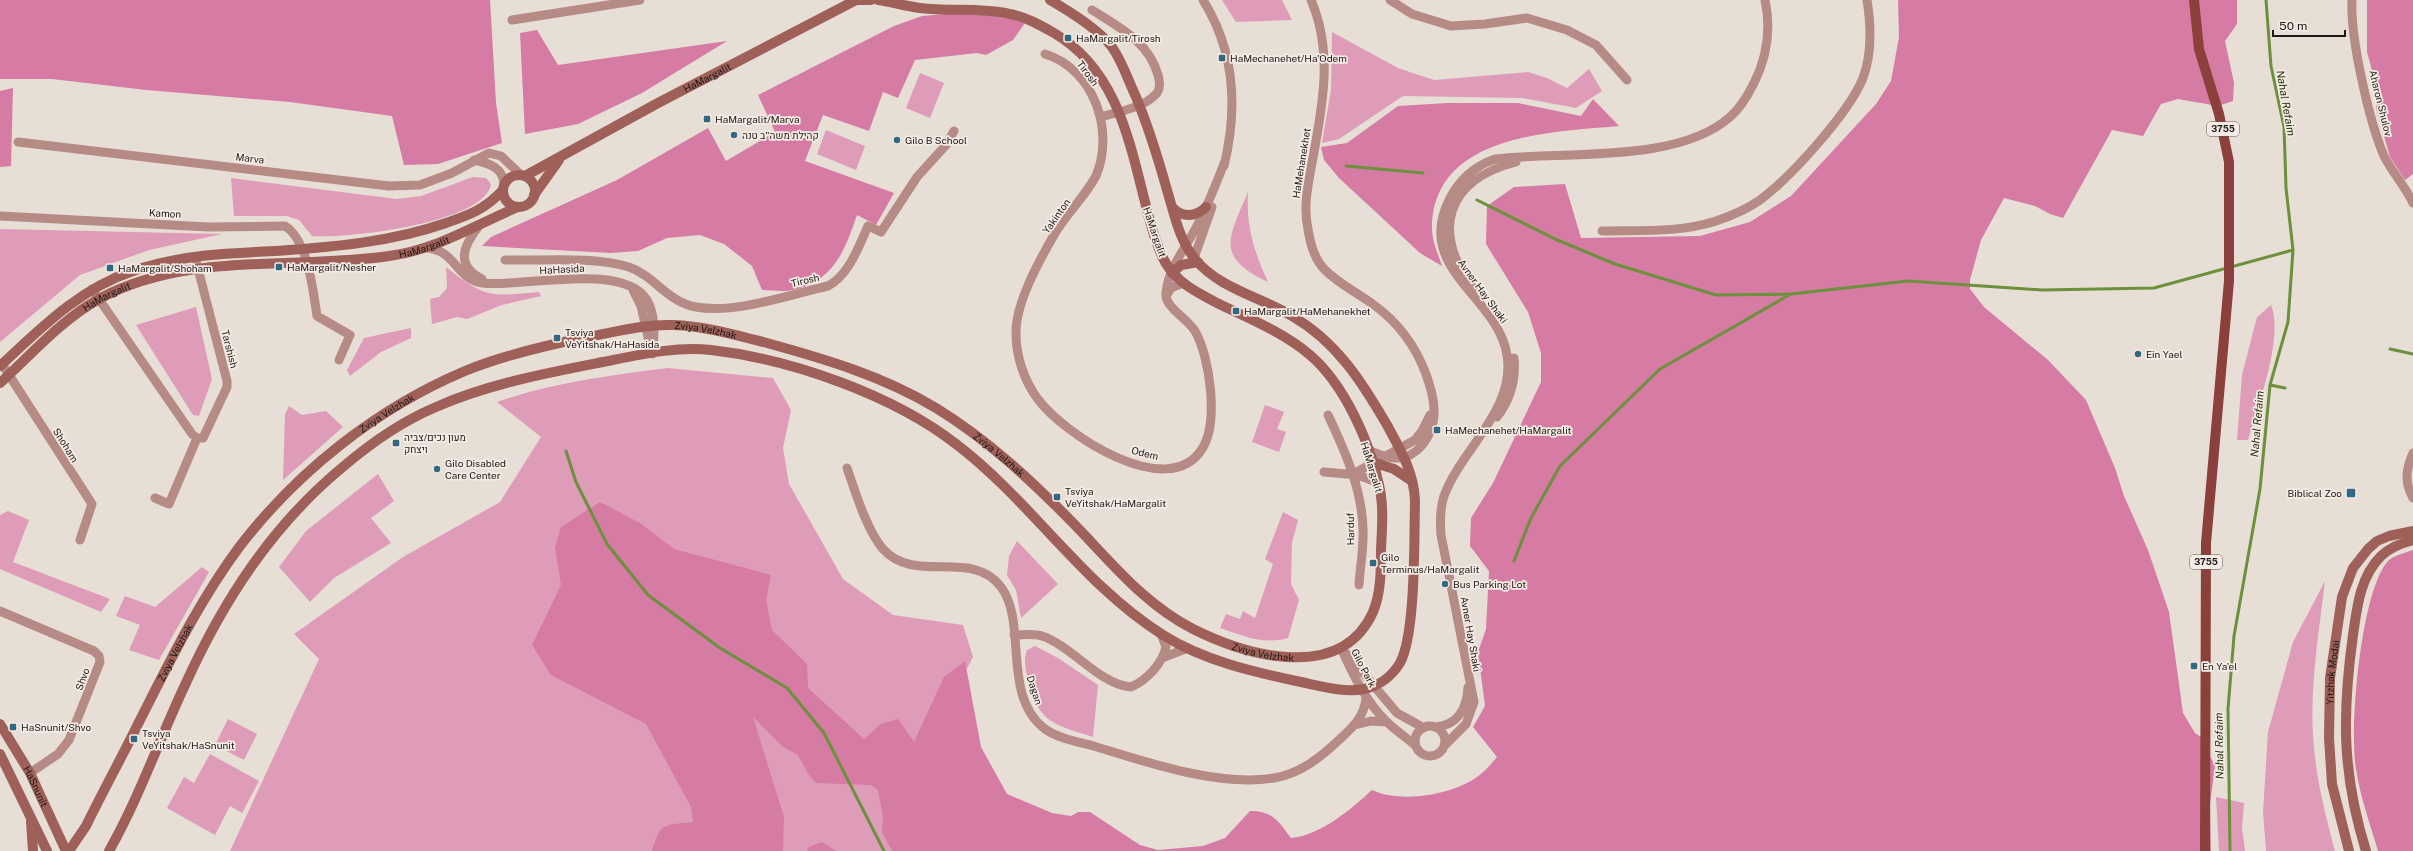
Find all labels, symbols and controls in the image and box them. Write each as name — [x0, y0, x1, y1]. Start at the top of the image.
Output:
scale bar — [2273, 12, 2345, 38]
text: 50 m — [2279, 19, 2307, 33]
place label: HaMargalit/Tirosh — [1076, 32, 1161, 44]
marker: HaMargalit/Tirosh — [1063, 33, 1073, 43]
place label: HaMechanehet/Ha'Odem — [1230, 52, 1347, 64]
marker: HaMechanehet/Ha'Odem — [1217, 53, 1227, 63]
street label: Tirosh — [1075, 58, 1102, 88]
street label: HaMargalit — [681, 60, 733, 95]
water label: Nahal Refaim — [2274, 69, 2298, 137]
street label: Aharon Shulov — [2367, 69, 2395, 137]
place label: HaMargalit/Marva — [715, 113, 800, 125]
marker: HaMargalit/Marva — [702, 114, 712, 124]
road number: 3755 — [2207, 122, 2239, 136]
street label: HaMehanekhet — [1290, 127, 1312, 199]
place label: קהילת משה"ב טנה — [742, 129, 819, 141]
marker: קהילת משה"ב טנה — [729, 130, 739, 140]
place label: Gilo B School — [905, 134, 967, 146]
marker: Gilo B School — [892, 135, 902, 145]
street label: Marva — [235, 150, 265, 166]
street label: Yakinton — [1040, 196, 1072, 236]
street label: HaMargalit — [1141, 205, 1169, 259]
street label: Kamon — [149, 206, 182, 220]
street label: HaMargalit — [398, 233, 451, 260]
street label: Avner Hay Shaki — [1456, 257, 1510, 325]
place label: HaMargalit/Nesher — [287, 261, 376, 273]
place label: HaMargalit/Shoham — [118, 262, 212, 274]
marker: HaMargalit/Nesher — [274, 262, 284, 272]
street label: HaHasida — [539, 262, 585, 276]
marker: HaMargalit/Shoham — [105, 263, 115, 273]
street label: Tirosh — [790, 271, 821, 289]
street label: HaMargalit — [80, 279, 132, 314]
place label: HaMargalit/HaMehanekhet — [1244, 305, 1371, 317]
marker: HaMargalit/HaMehanekhet — [1231, 306, 1241, 316]
street label: Zviya VeIzhak — [674, 319, 738, 341]
place label: Tsviya VeYitshak/HaHasida — [565, 326, 659, 350]
street label: Tarshish — [219, 329, 241, 370]
marker: Tsviya VeYitshak/HaHasida — [552, 333, 562, 343]
place label: Ein Yael — [2146, 348, 2182, 360]
marker: Ein Yael — [2133, 349, 2143, 359]
water label: Nahal Refaim — [2248, 390, 2266, 458]
street label: Zviya VeIzhak — [356, 391, 417, 435]
place label: HaMechanehet/HaMargalit — [1445, 424, 1572, 436]
marker: HaMechanehet/HaMargalit — [1432, 425, 1442, 435]
street label: Shoham — [51, 426, 81, 464]
street label: Zviya VeIzhak — [971, 430, 1028, 479]
place label: מעון נכים/צביה ויצחק — [404, 431, 466, 455]
marker: מעון נכים/צביה ויצחק — [391, 438, 401, 448]
street label: HaMargalit — [1359, 440, 1385, 494]
street label: Odem — [1130, 444, 1160, 462]
place label: Gilo Disabled Care Center — [445, 457, 506, 481]
marker: Gilo Disabled Care Center — [432, 464, 442, 474]
place label: Tsviya VeYitshak/HaMargalit — [1065, 485, 1166, 509]
place label: Biblical Zoo — [2287, 487, 2342, 499]
marker: Biblical Zoo — [2345, 487, 2357, 499]
marker: Tsviya VeYitshak/HaMargalit — [1052, 492, 1062, 502]
street label: Harduf — [1344, 513, 1356, 545]
place label: Gilo Terminus/HaMargalit — [1381, 551, 1479, 575]
road number: 3755 — [2190, 555, 2222, 569]
marker: Gilo Terminus/HaMargalit — [1368, 558, 1378, 568]
place label: Bus Parking Lot — [1453, 578, 1526, 590]
marker: Bus Parking Lot — [1440, 579, 1450, 589]
street label: Avner Hay Shaki — [1458, 595, 1484, 673]
street label: Zviya VeIzhak — [155, 622, 195, 683]
street label: Yitzhak Modai — [2324, 639, 2342, 705]
street label: Zviya VeIzhak — [1230, 640, 1295, 663]
street label: Gilo Park — [1349, 647, 1379, 690]
place label: En Ya'el — [2202, 660, 2237, 672]
marker: En Ya'el — [2189, 661, 2199, 671]
street label: Shvo — [72, 666, 92, 692]
street label: Dagan — [1025, 674, 1045, 706]
water label: Nahal Refaim — [2212, 713, 2226, 779]
place label: HaSnunit/Shvo — [21, 721, 91, 733]
marker: HaSnunit/Shvo — [8, 722, 18, 732]
place label: Tsviya VeYitshak/HaSnunit — [142, 727, 235, 751]
marker: Tsviya VeYitshak/HaSnunit — [129, 734, 139, 744]
street label: HaSnunit — [21, 764, 51, 809]

